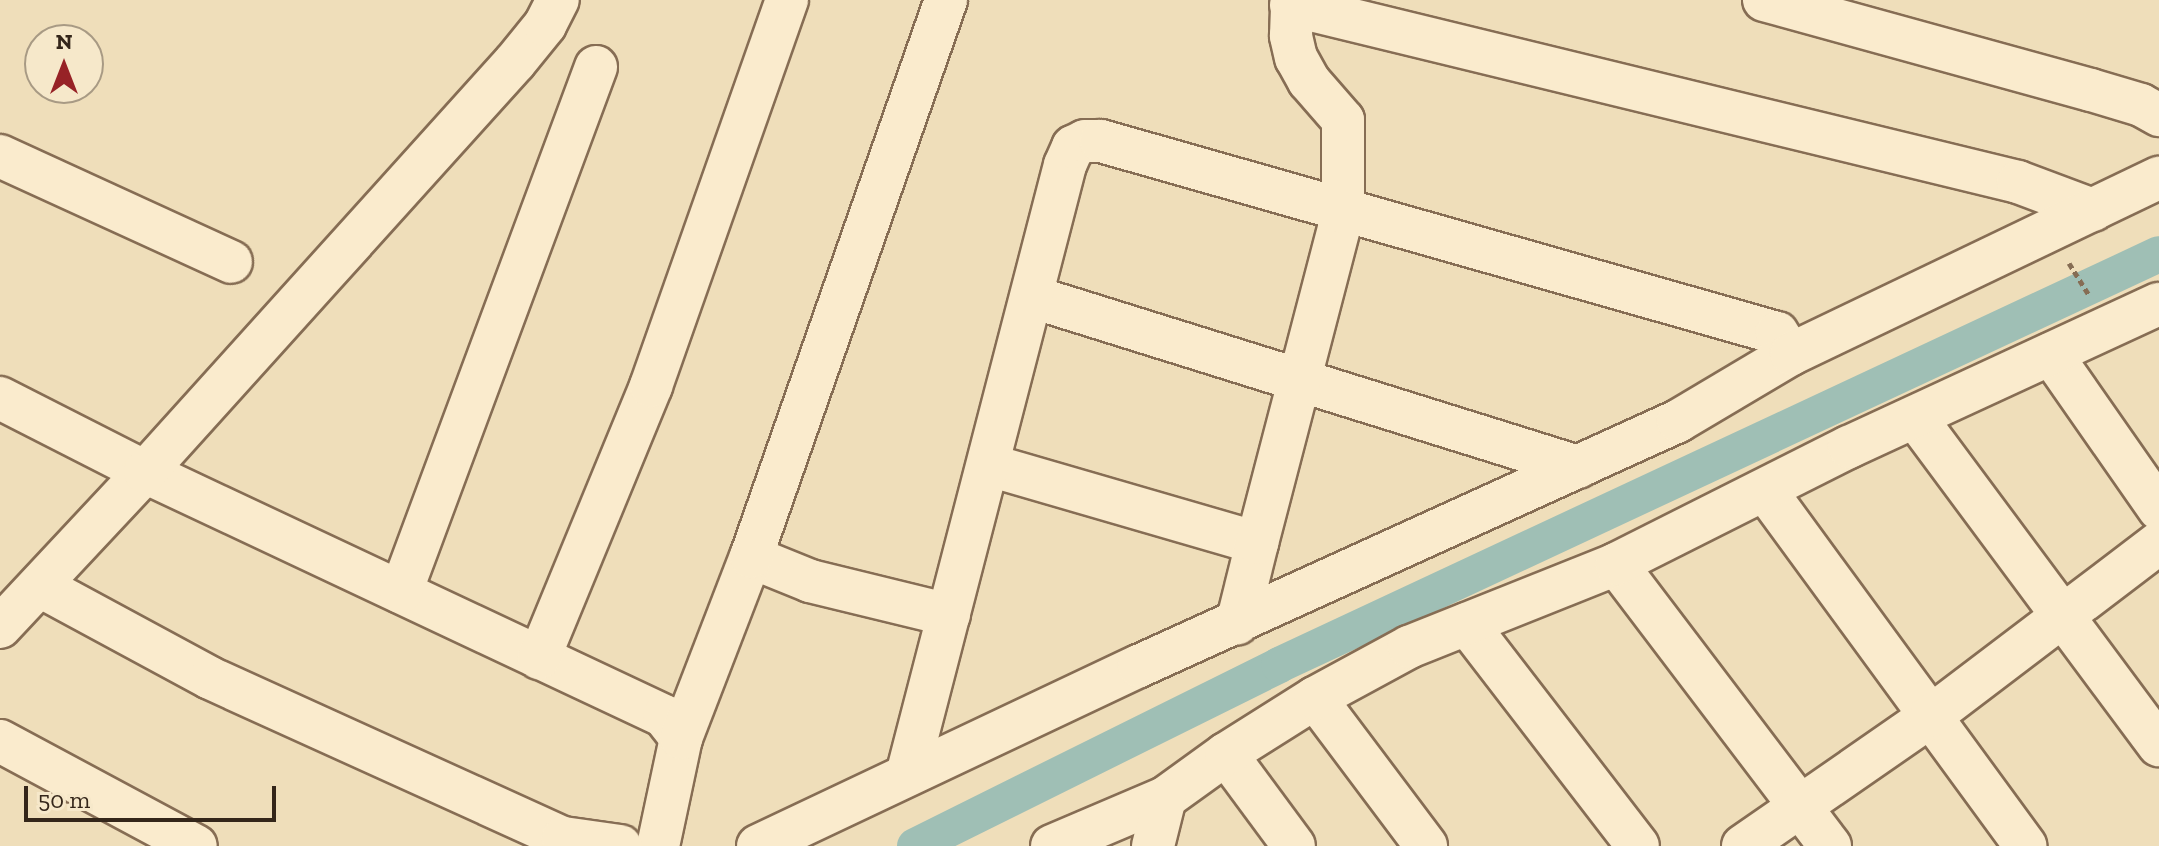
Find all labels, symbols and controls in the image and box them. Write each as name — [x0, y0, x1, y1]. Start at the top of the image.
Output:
north arrow — [24, 24, 104, 104]
text: N — [56, 28, 72, 55]
scale bar — [28, 770, 280, 820]
text: 50 m — [38, 785, 90, 814]

